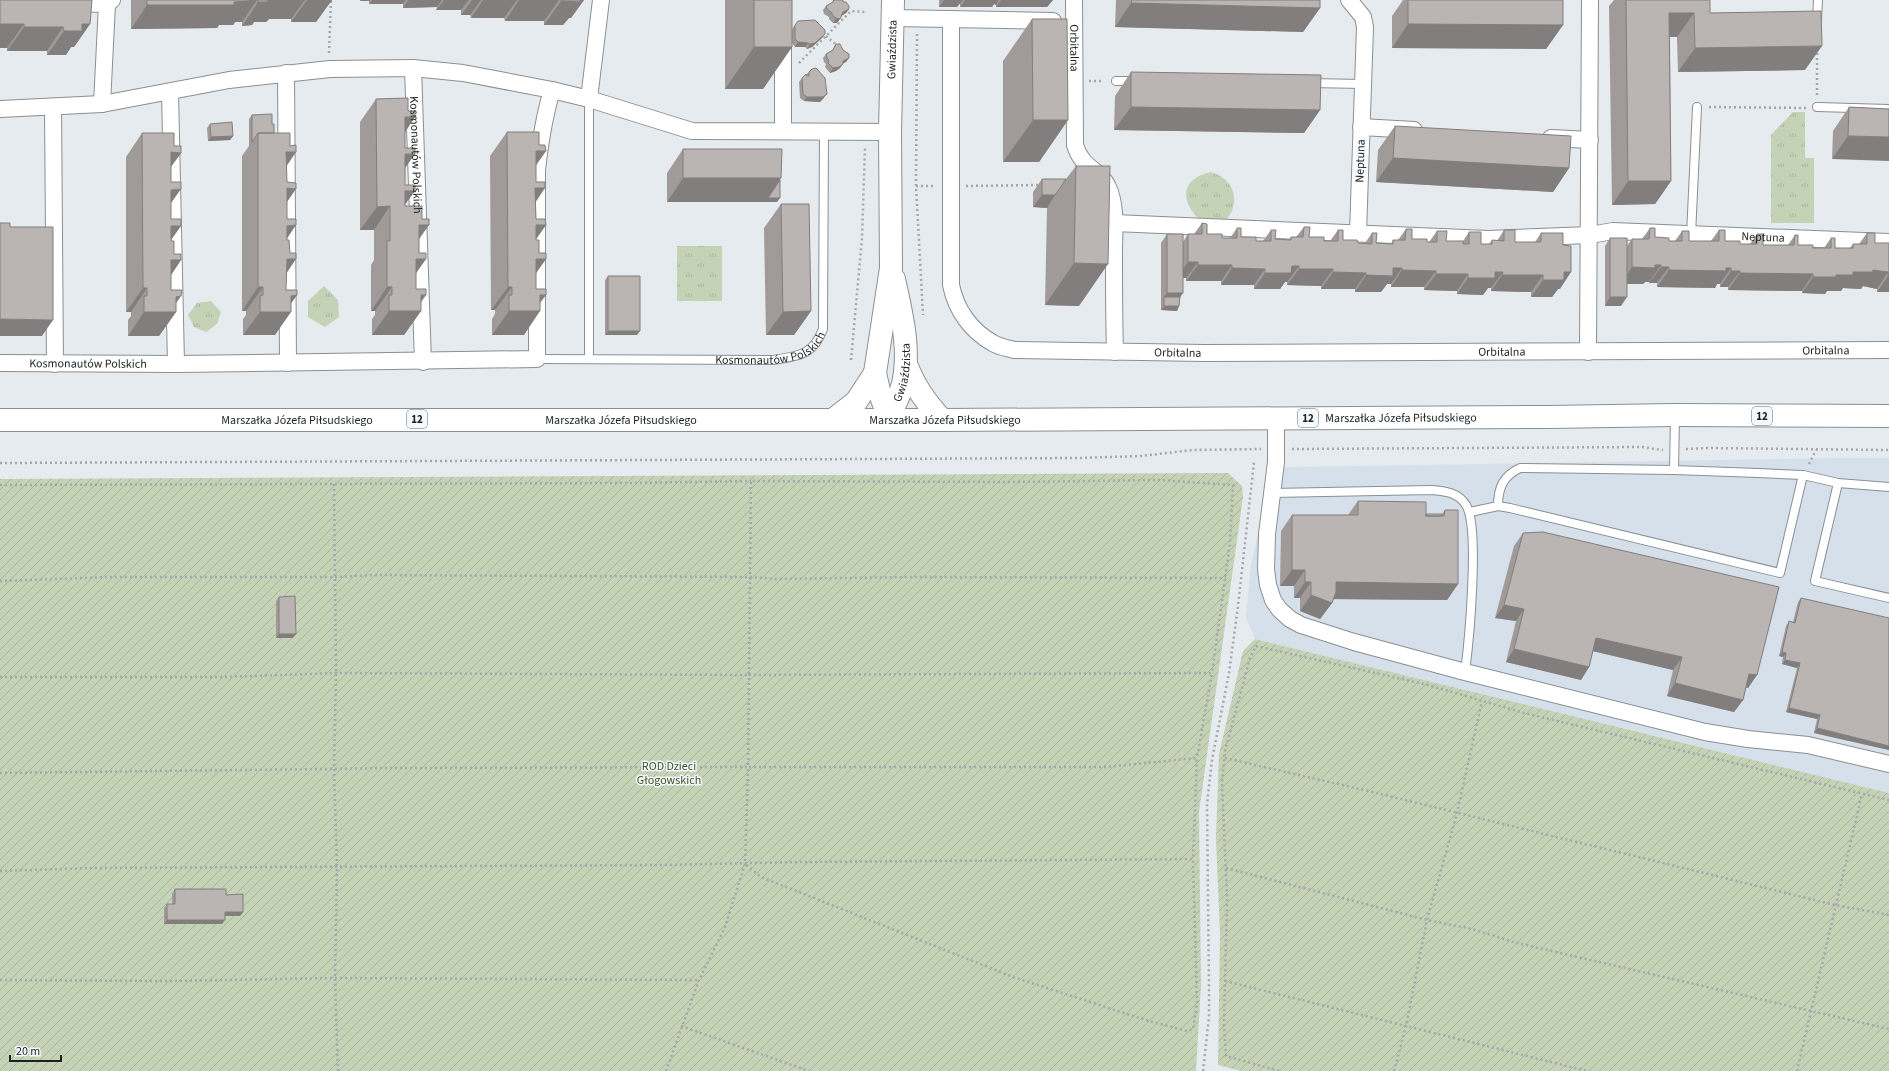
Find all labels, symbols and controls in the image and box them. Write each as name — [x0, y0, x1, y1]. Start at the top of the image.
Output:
street label: Gwiaździsta — [883, 20, 902, 79]
street label: Orbitalna — [1065, 24, 1082, 72]
street label: Kosmonautów Polskich — [405, 96, 426, 214]
street label: Neptuna — [1351, 139, 1370, 183]
street label: Neptuna — [1741, 228, 1785, 247]
street label: Kosmonautów Polskich — [715, 329, 830, 369]
street label: Orbitalna — [1802, 342, 1849, 359]
street label: Gwiaździsta — [889, 343, 915, 405]
street label: Orbitalna — [1154, 344, 1202, 362]
street label: Orbitalna — [1478, 344, 1525, 361]
street label: Kosmonautów Polskich — [29, 355, 147, 373]
road number: 12 — [1752, 407, 1772, 425]
road number: 12 — [1298, 409, 1318, 427]
street label: Marszałka Józefa Piłsudskiego — [1325, 409, 1477, 427]
road number: 12 — [407, 410, 427, 428]
street label: Marszałka Józefa Piłsudskiego — [221, 412, 373, 429]
street label: Marszałka Józefa Piłsudskiego — [545, 412, 697, 429]
street label: Marszałka Józefa Piłsudskiego — [869, 412, 1021, 429]
park label: ROD Dzieci Głogowskich — [637, 758, 701, 789]
scale bar — [10, 1037, 61, 1063]
text: 20 m — [16, 1043, 40, 1060]

